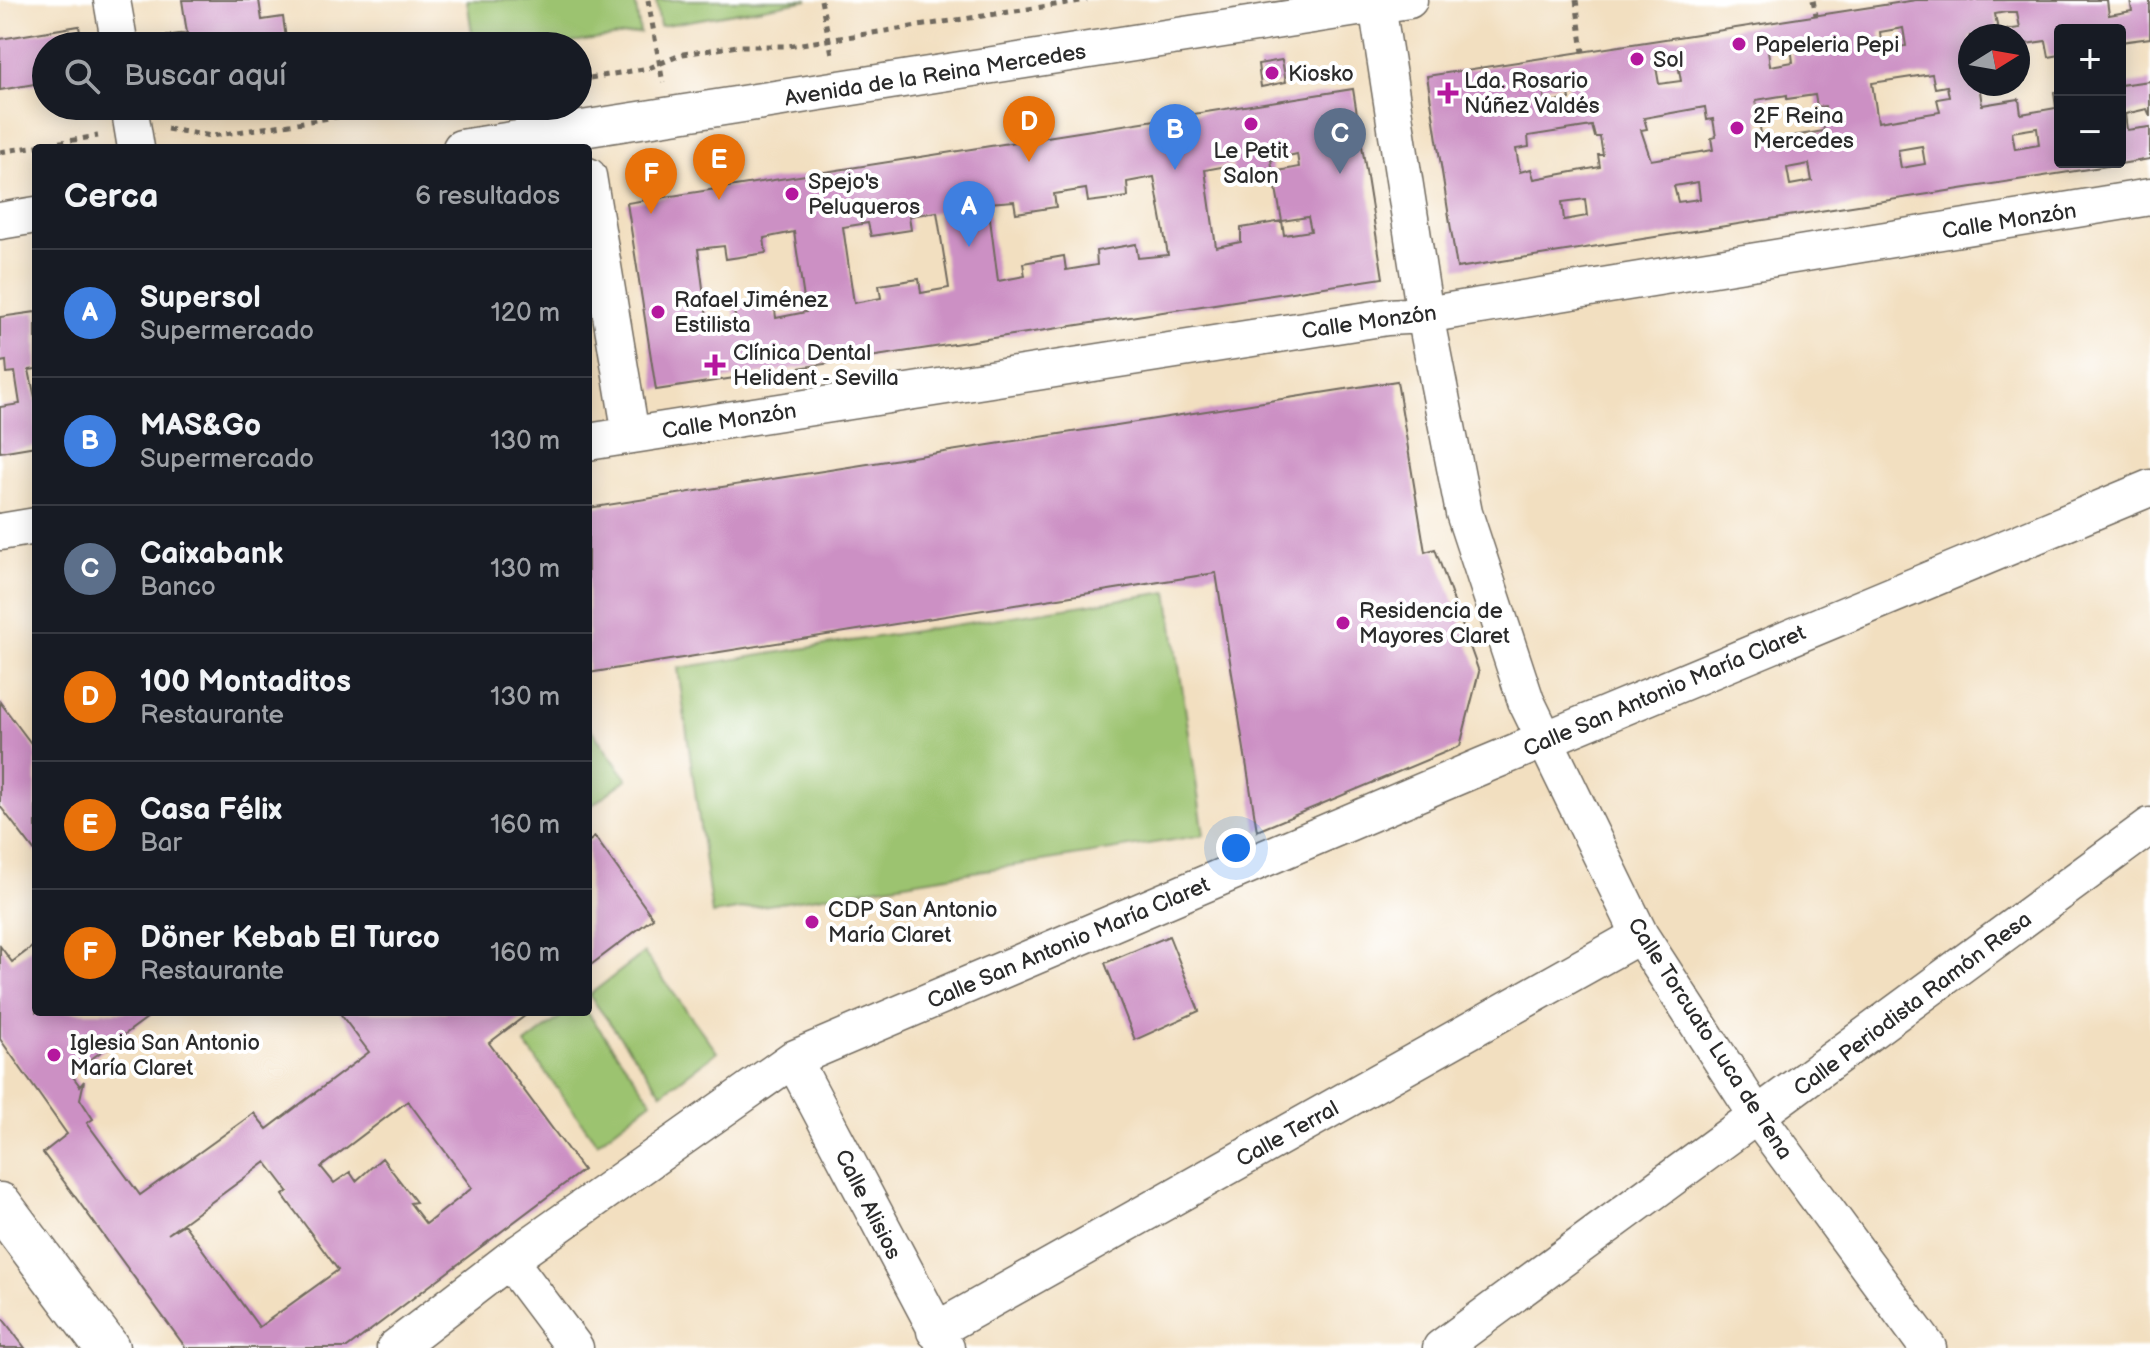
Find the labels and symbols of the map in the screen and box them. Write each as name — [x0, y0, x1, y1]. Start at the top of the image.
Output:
north arrow — [1958, 24, 2030, 96]
place label: Papeleria Pepi — [1755, 32, 1899, 59]
marker: Papeleria Pepi — [1730, 35, 1748, 53]
street label: Avenida de la Reina Mercedes — [783, 38, 1088, 113]
place label: Sol — [1653, 47, 1684, 74]
marker: Sol — [1628, 50, 1646, 68]
place label: Kiosko — [1288, 61, 1354, 88]
marker: Kiosko — [1263, 64, 1281, 82]
place label: Lda. Rosario Núñez Valdés — [1464, 68, 1600, 120]
marker: Lda. Rosario Núñez Valdés — [1439, 84, 1457, 102]
pin: D — [1003, 96, 1055, 162]
place label: 2F Reina Mercedes — [1753, 103, 1854, 155]
pin: B — [1149, 104, 1201, 170]
pin: C — [1314, 108, 1366, 174]
marker: Le Petit Salon — [1242, 115, 1260, 133]
marker: 2F Reina Mercedes — [1728, 119, 1746, 137]
pin: E — [693, 134, 745, 200]
place label: Le Petit Salon — [1213, 138, 1289, 190]
pin: F — [625, 148, 677, 214]
place label: Spejo's Peluqueros — [808, 169, 920, 221]
pin: A — [943, 181, 995, 247]
marker: Spejo's Peluqueros — [783, 185, 801, 203]
street label: Calle Monzón — [1940, 198, 2078, 245]
place label: Rafael Jiménez Estilista — [674, 287, 828, 339]
street label: Calle Monzón — [1300, 300, 1438, 345]
marker: Rafael Jiménez Estilista — [649, 303, 667, 321]
place label: Clínica Dental Helident - Sevilla — [733, 340, 899, 392]
marker: Clínica Dental Helident - Sevilla — [704, 354, 726, 376]
street label: Calle Monzón — [660, 398, 798, 445]
place label: Residencia de Mayores Claret — [1359, 598, 1510, 650]
marker: Residencia de Mayores Claret — [1334, 614, 1352, 632]
street label: Calle San Antonio María Claret — [1519, 619, 1810, 763]
your location — [1216, 828, 1256, 868]
street label: Calle San Antonio María Claret — [923, 871, 1214, 1015]
place label: CDP San Antonio María Claret — [828, 897, 998, 949]
street label: Calle Periodista Ramón Resa — [1789, 906, 2037, 1102]
marker: CDP San Antonio María Claret — [803, 913, 821, 931]
street label: Calle Torcuato Luca de Tena — [1621, 913, 1798, 1165]
place label: Iglesia San Antonio María Claret — [70, 1030, 260, 1082]
marker: Iglesia San Antonio María Claret — [45, 1046, 63, 1064]
street label: Calle Terral — [1232, 1095, 1344, 1173]
street label: Calle Alisios — [828, 1145, 907, 1264]

